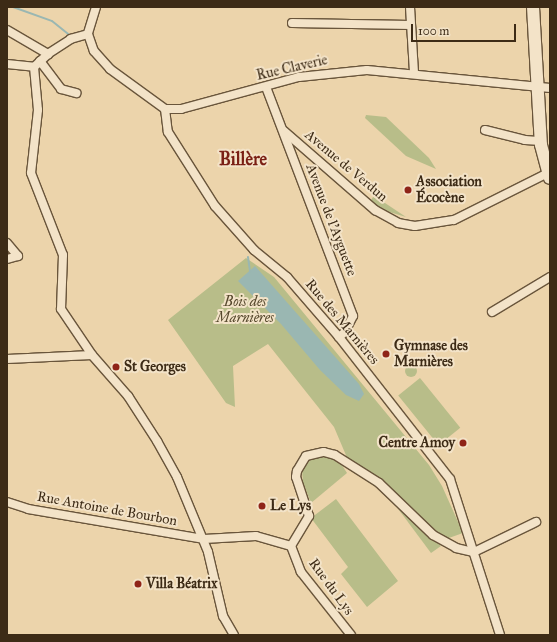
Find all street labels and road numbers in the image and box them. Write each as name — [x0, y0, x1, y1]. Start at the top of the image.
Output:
street label: Rue Claverie — [255, 52, 329, 84]
street label: Avenue de Verdun — [301, 127, 391, 205]
street label: Avenue de l'Ayguette — [302, 162, 360, 278]
street label: Rue des Marnières — [302, 276, 382, 368]
street label: Rue Antoine de Bourbon — [36, 488, 178, 530]
street label: Rue du Lys — [305, 556, 357, 618]

